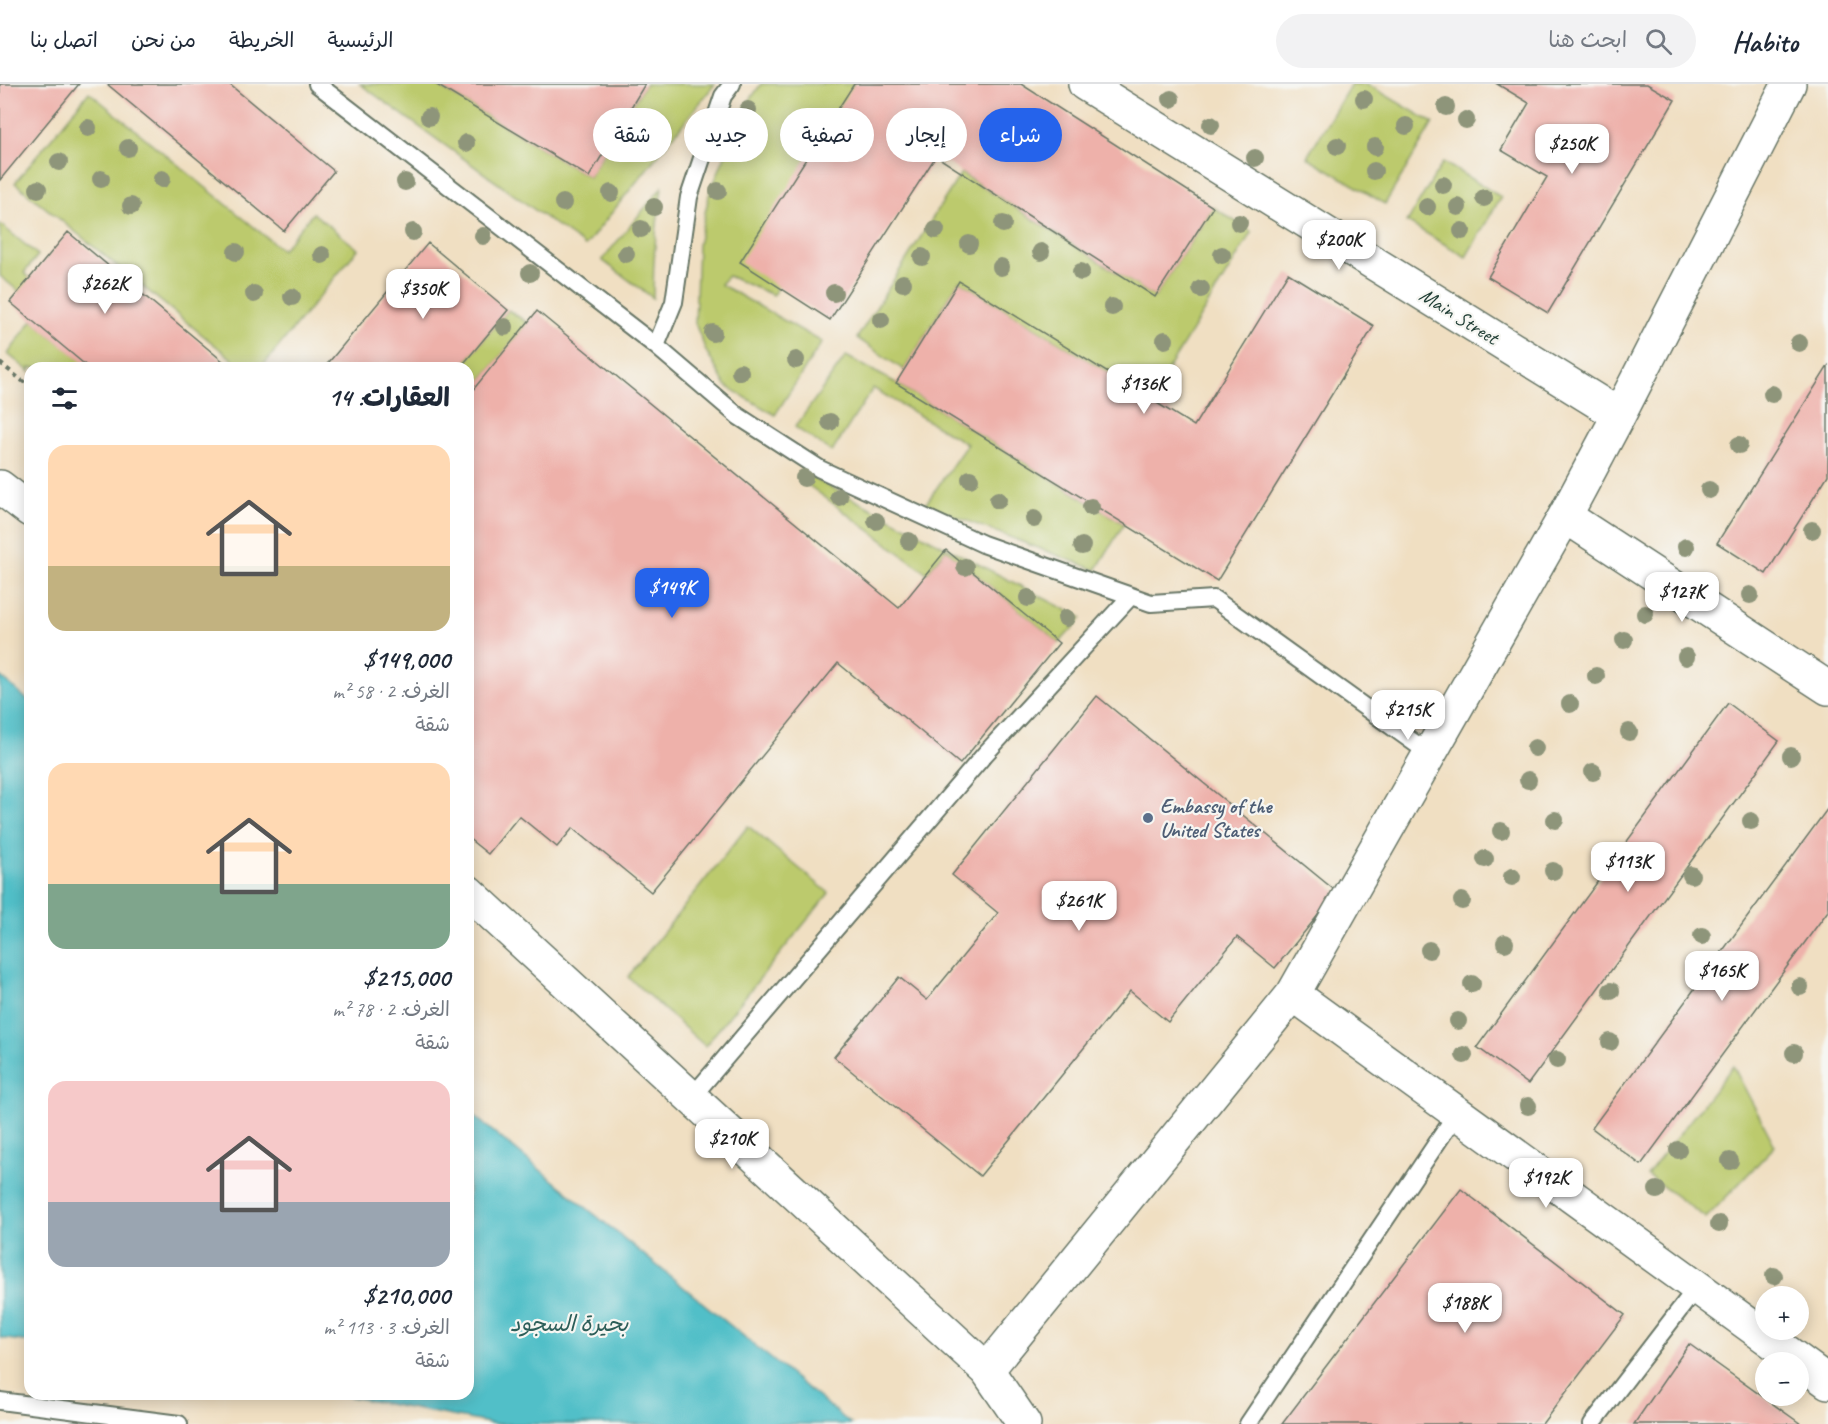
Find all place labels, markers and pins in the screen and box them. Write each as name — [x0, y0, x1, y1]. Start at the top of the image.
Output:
pin: $250K — [1530, 124, 1614, 175]
pin: $200K — [1297, 220, 1381, 271]
pin: $262K — [63, 264, 147, 315]
pin: $350K — [381, 269, 465, 320]
pin: $136K — [1102, 364, 1186, 415]
pin: $149K — [630, 568, 714, 619]
pin: $127K — [1640, 572, 1724, 623]
pin: $215K — [1366, 690, 1450, 741]
place label: Embassy of the United States — [1160, 793, 1273, 843]
marker: Embassy of the United States — [1141, 811, 1155, 825]
pin: $113K — [1586, 842, 1670, 893]
pin: $261K — [1037, 881, 1121, 932]
pin: $165K — [1680, 951, 1764, 1002]
pin: $210K — [690, 1119, 774, 1170]
pin: $192K — [1504, 1158, 1588, 1209]
pin: $188K — [1423, 1283, 1507, 1334]

